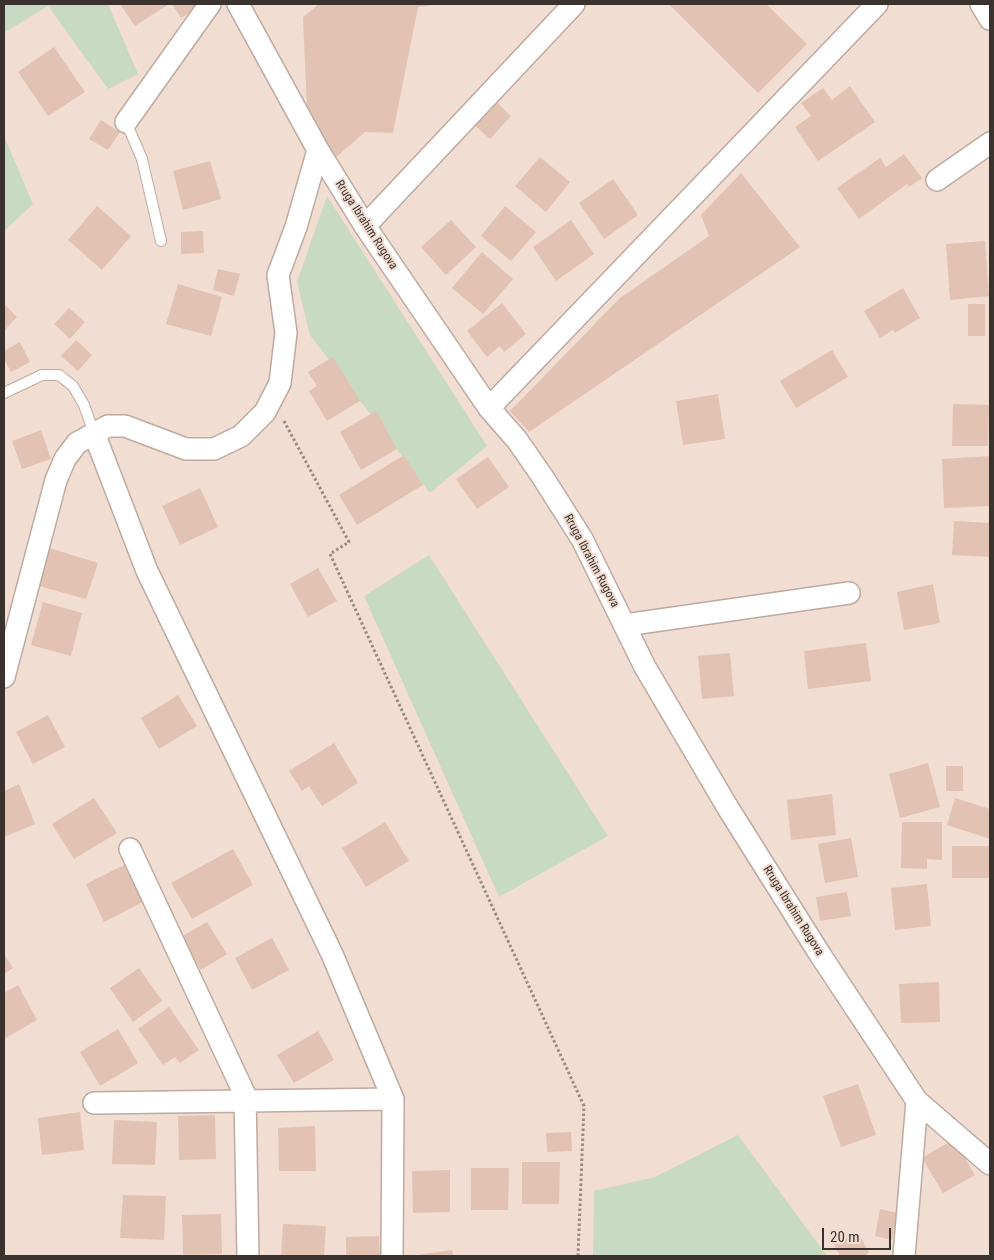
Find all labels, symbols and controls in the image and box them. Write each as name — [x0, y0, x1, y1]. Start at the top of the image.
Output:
street label: Rruga Ibrahim Rugova — [332, 178, 400, 272]
street label: Rruga Ibrahim Rugova — [560, 512, 622, 610]
street label: Rruga Ibrahim Rugova — [759, 863, 827, 959]
scale bar — [824, 1218, 893, 1250]
text: 20 m — [830, 1228, 860, 1246]

